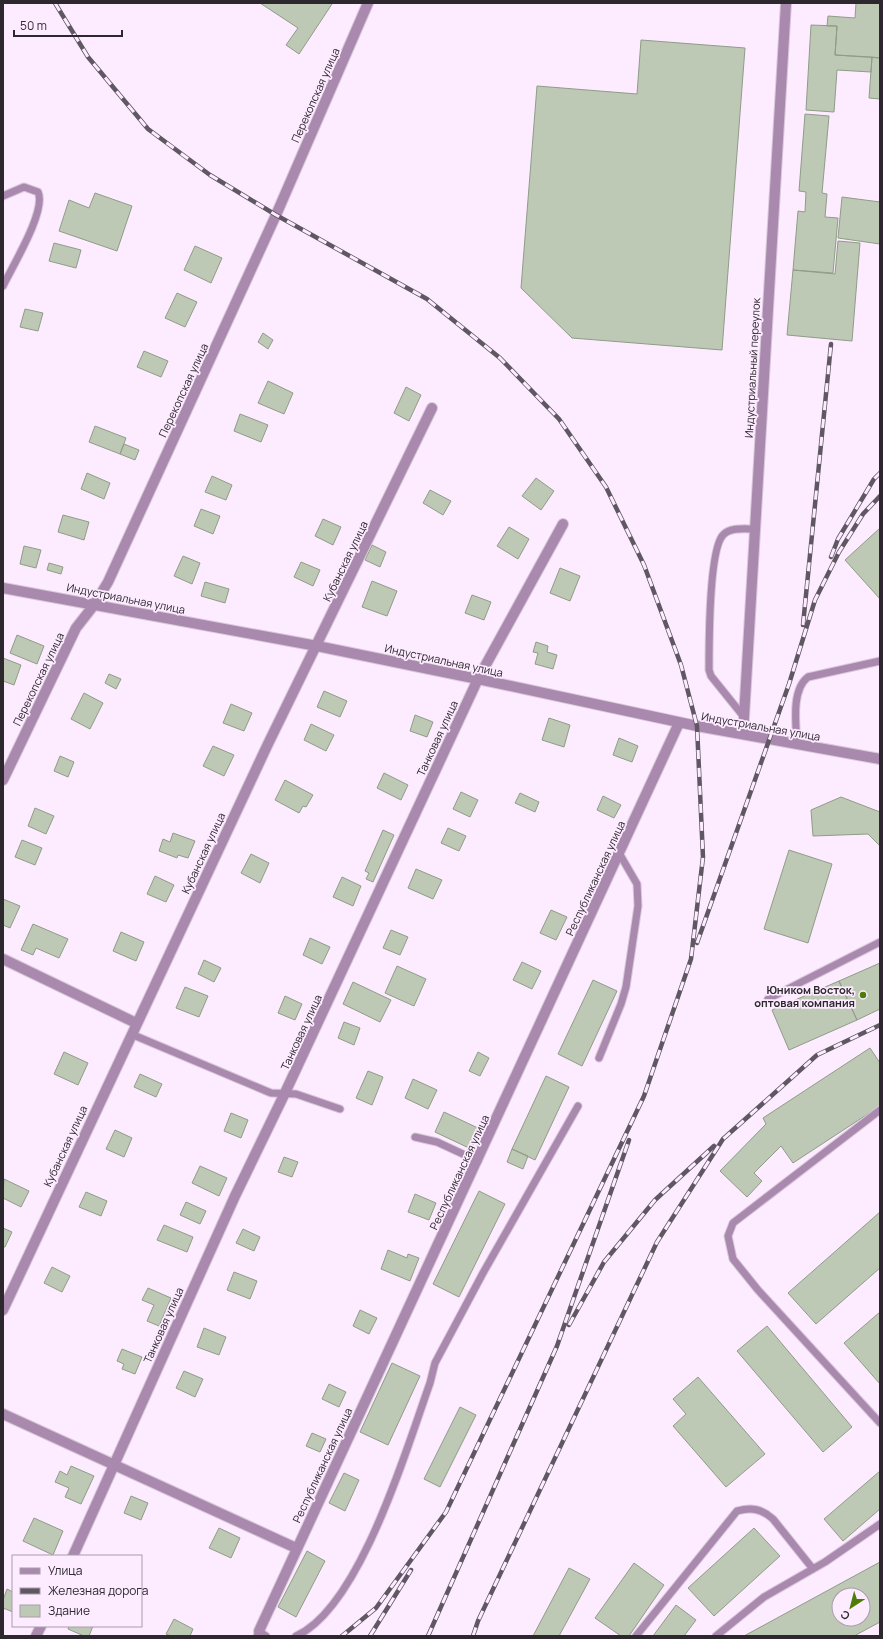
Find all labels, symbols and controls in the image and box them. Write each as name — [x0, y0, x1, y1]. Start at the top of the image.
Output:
scale bar — [14, 12, 122, 38]
text: 50 m — [20, 17, 47, 34]
street label: Перекопская улица — [287, 45, 343, 145]
street label: Индустриальный переулок — [741, 297, 763, 438]
street label: Перекопская улица — [155, 341, 211, 439]
street label: Кубанская улица — [319, 518, 371, 604]
street label: Индустриальная улица — [65, 579, 187, 617]
street label: Перекопская улица — [9, 630, 67, 728]
street label: Индустриальная улица — [383, 640, 505, 680]
street label: Танковая улица — [413, 698, 461, 778]
street label: Индустриальная улица — [700, 708, 822, 744]
street label: Кубанская улица — [178, 810, 228, 896]
street label: Республиканская улица — [562, 818, 628, 938]
place label: Юником Восток, оптовая компания — [754, 982, 855, 1010]
marker: Юником Восток, оптовая компания — [858, 990, 868, 1000]
street label: Танковая улица — [277, 992, 325, 1072]
street label: Кубанская улица — [40, 1103, 90, 1189]
street label: Республиканская улица — [426, 1112, 492, 1232]
street label: Танковая улица — [140, 1285, 186, 1365]
street label: Республиканская улица — [289, 1405, 355, 1525]
legend — [12, 1555, 142, 1627]
text: Улица — [48, 1562, 82, 1579]
text: Железная дорога — [48, 1582, 148, 1599]
north arrow — [831, 1587, 871, 1627]
text: Здание — [48, 1602, 90, 1619]
text: С — [837, 1607, 853, 1624]

